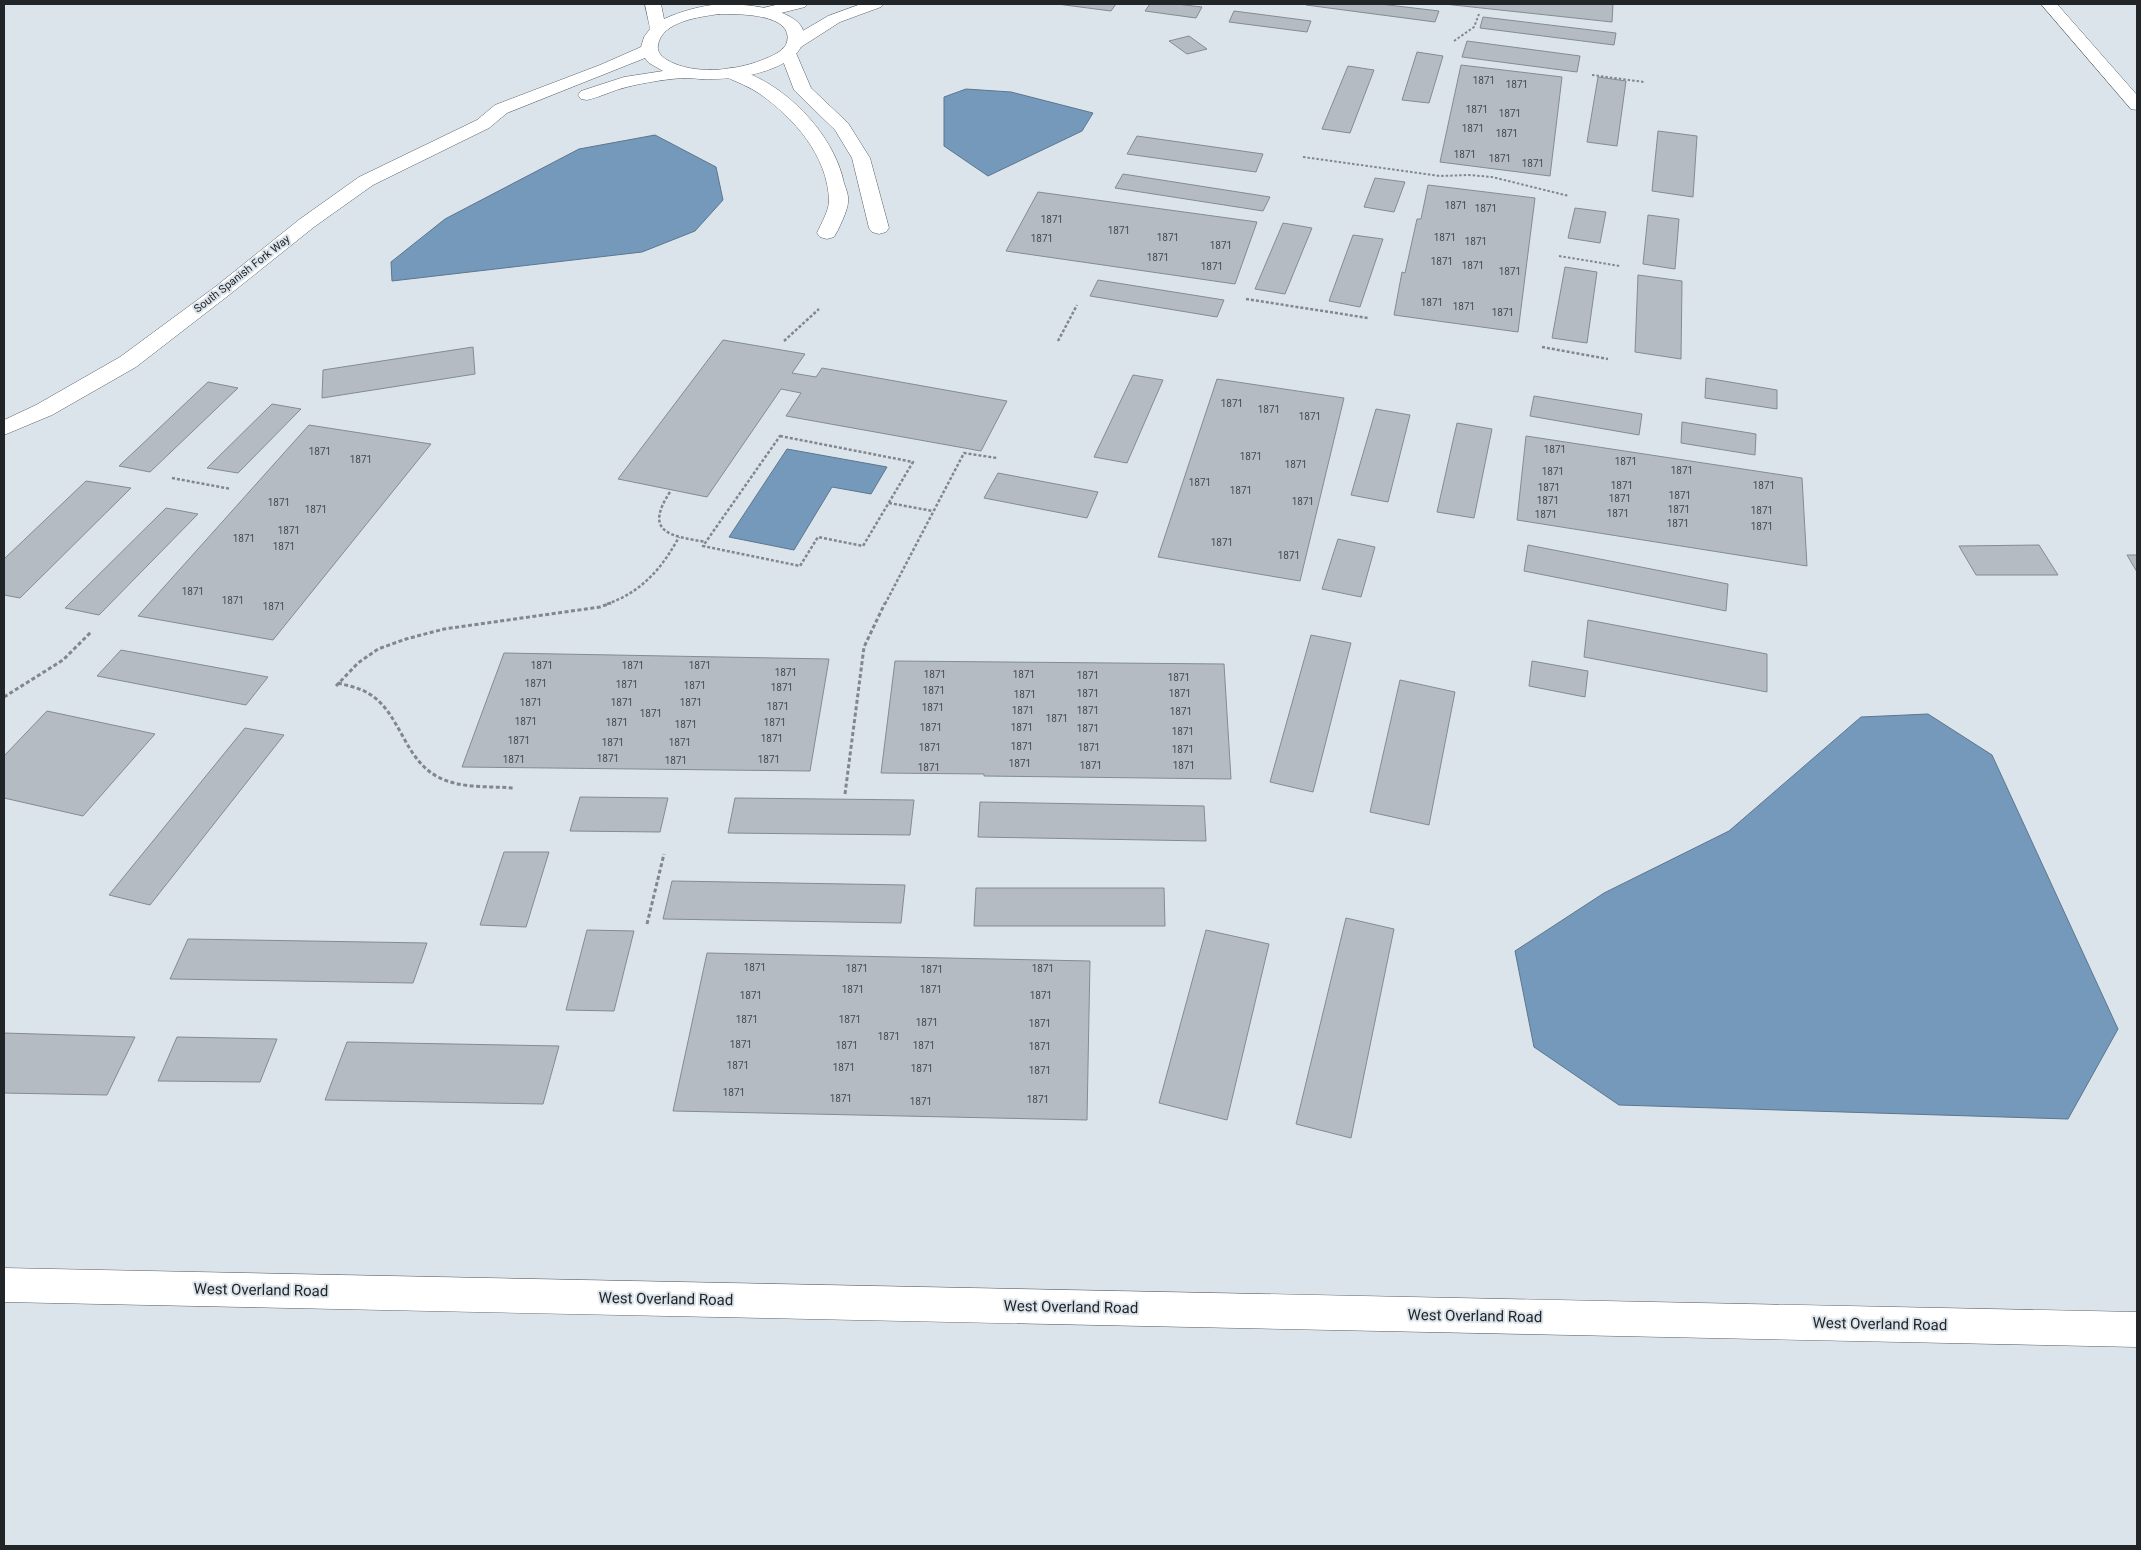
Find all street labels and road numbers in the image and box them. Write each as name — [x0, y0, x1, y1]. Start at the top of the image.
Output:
street label: South Spanish Fork Way — [191, 232, 293, 315]
street label: West Overland Road — [194, 1280, 328, 1300]
street label: West Overland Road — [599, 1289, 733, 1309]
street label: West Overland Road — [1004, 1297, 1138, 1317]
street label: West Overland Road — [1408, 1306, 1542, 1326]
street label: West Overland Road — [1813, 1314, 1947, 1334]

